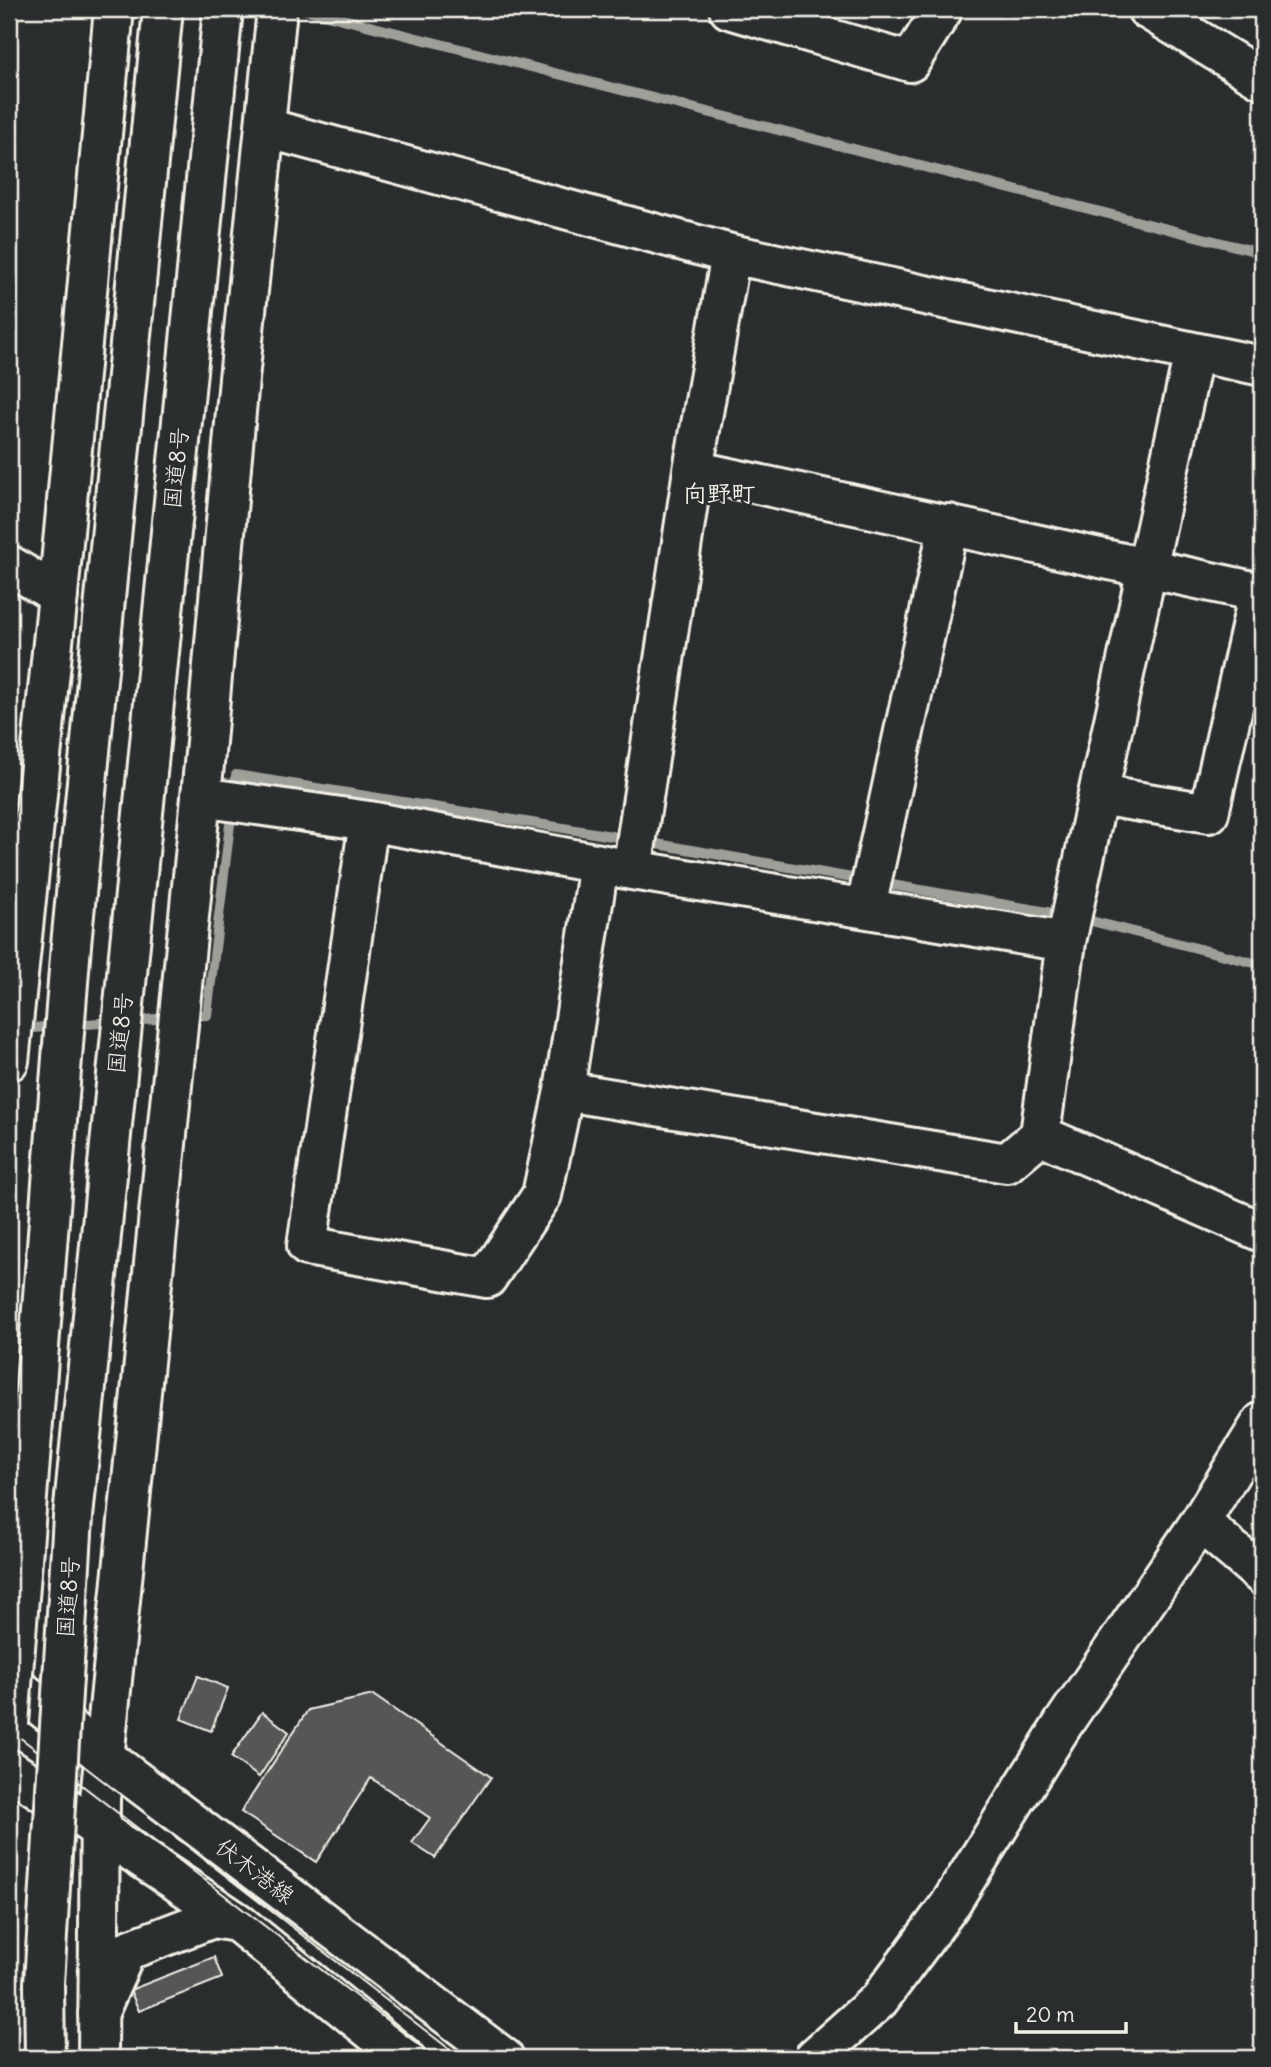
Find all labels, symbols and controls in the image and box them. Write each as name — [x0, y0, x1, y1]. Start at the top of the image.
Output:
street label: 国道8号 — [157, 426, 194, 510]
district label: 向野町 — [683, 478, 755, 508]
street label: 国道8号 — [101, 991, 138, 1075]
street label: 国道8号 — [50, 1555, 85, 1639]
street label: 伏木港線 — [210, 1831, 301, 1910]
scale bar — [1016, 1990, 1126, 2034]
text: 20 m — [1026, 2001, 1075, 2028]

